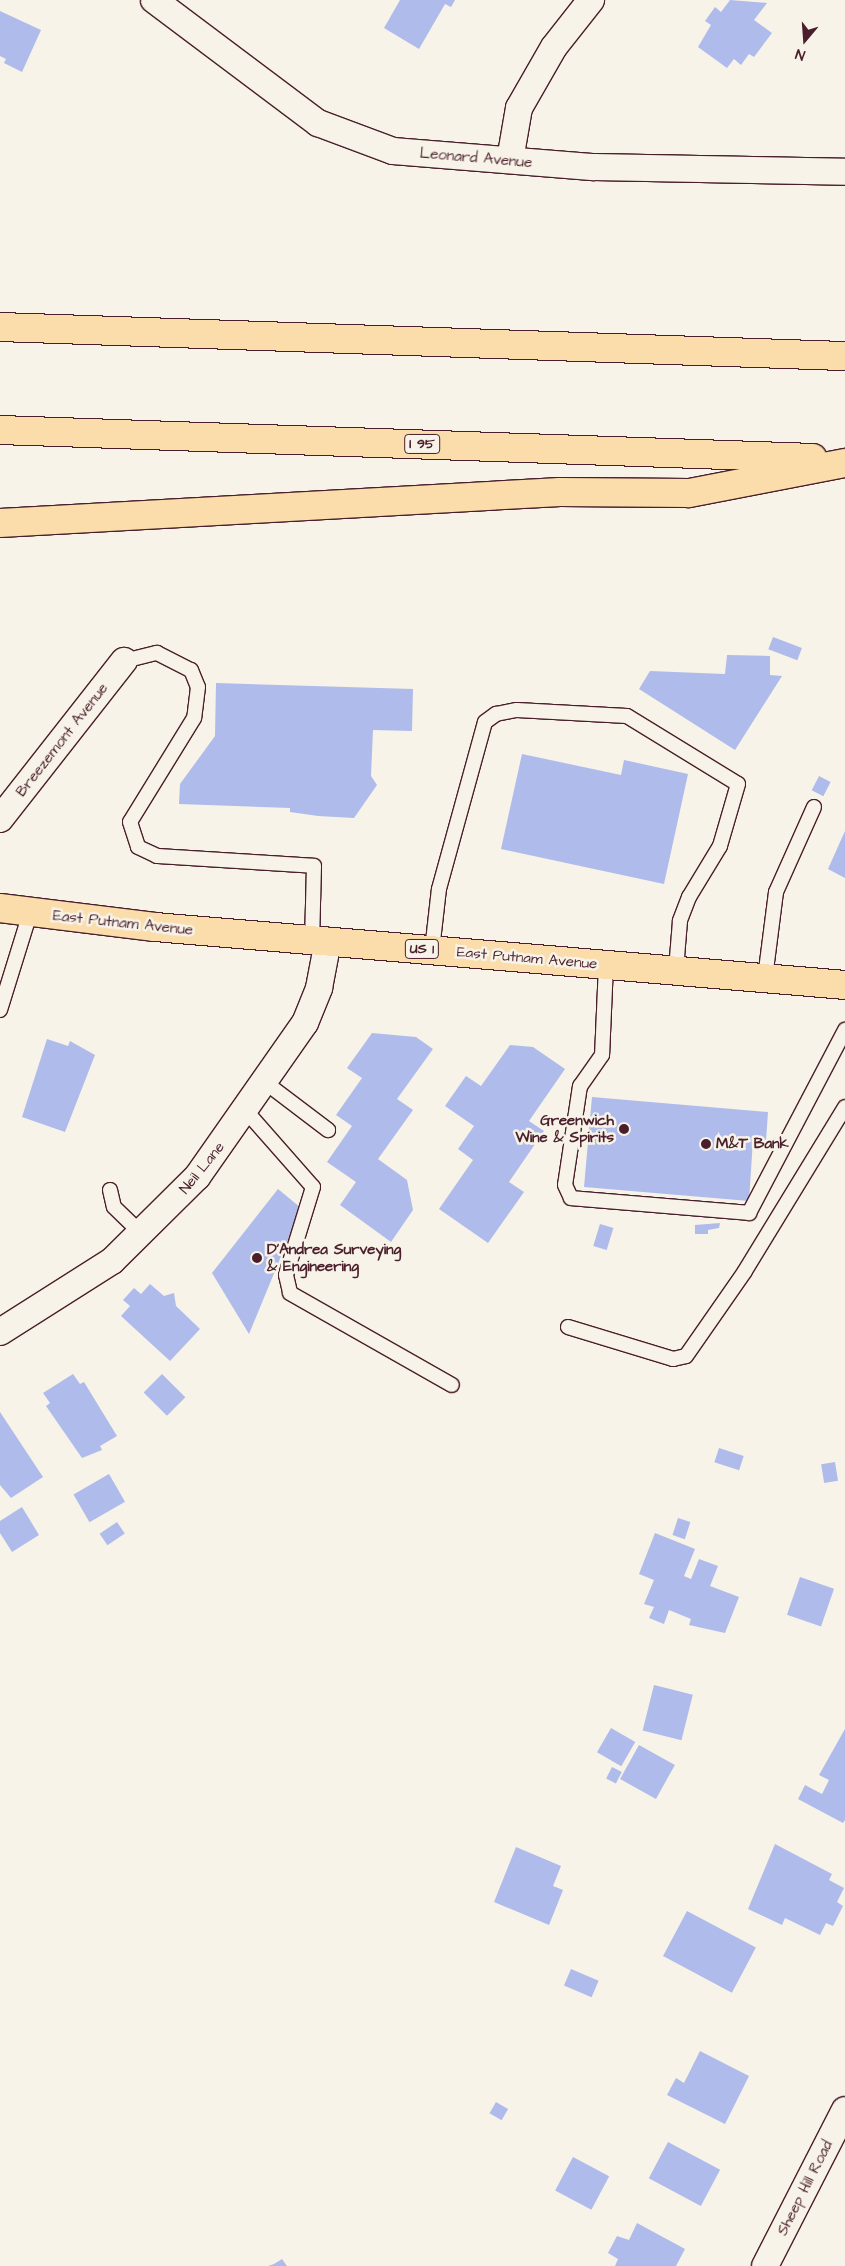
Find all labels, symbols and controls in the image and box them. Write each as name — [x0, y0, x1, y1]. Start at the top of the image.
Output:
north arrow — [780, 15, 830, 65]
text: N — [793, 43, 808, 65]
street label: Leonard Avenue — [419, 144, 533, 172]
road number: I 95 — [403, 432, 441, 456]
street label: Breezemont Avenue — [12, 680, 112, 800]
street label: East Putnam Avenue — [52, 907, 194, 939]
road number: US 1 — [404, 938, 440, 961]
street label: East Putnam Avenue — [456, 943, 598, 973]
place label: Greenwich Wine & Spirits — [516, 1111, 614, 1146]
marker: Greenwich Wine & Spirits — [618, 1123, 630, 1135]
place label: M&T Bank — [716, 1135, 789, 1153]
street label: Neil Lane — [176, 1138, 228, 1198]
marker: M&T Bank — [700, 1138, 712, 1150]
place label: D'Andrea Surveying & Engineering — [267, 1240, 401, 1275]
marker: D'Andrea Surveying & Engineering — [251, 1252, 263, 1264]
street label: Sheep Hill Road — [773, 2138, 837, 2238]

